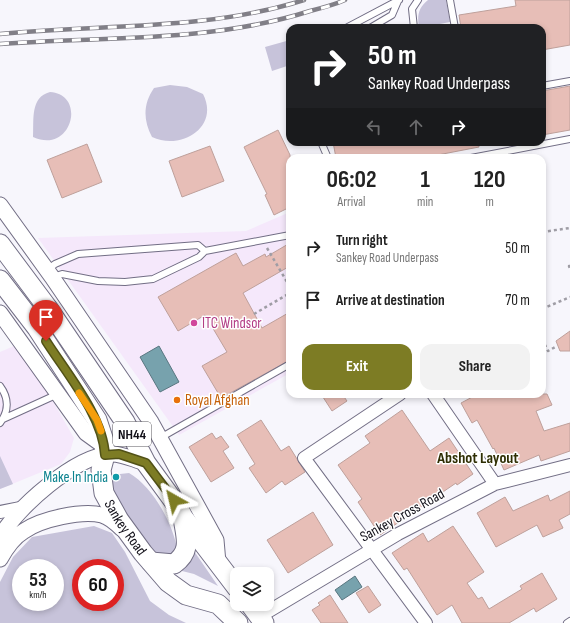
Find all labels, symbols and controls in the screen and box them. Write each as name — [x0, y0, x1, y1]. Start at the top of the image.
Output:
text: 50 m — [368, 39, 417, 72]
icon: right — [302, 40, 354, 92]
text: Sankey Road Underpass — [368, 73, 510, 94]
icon: left — [363, 116, 385, 138]
icon: ahead — [405, 116, 427, 138]
icon: right — [447, 116, 469, 138]
text: 06:02 — [327, 165, 377, 194]
text: 1 — [421, 165, 430, 194]
text: 120 — [474, 165, 506, 194]
text: Arrival — [338, 194, 366, 210]
text: min — [417, 194, 433, 210]
text: m — [486, 194, 494, 210]
text: Turn right — [336, 231, 388, 250]
icon: right — [302, 237, 324, 259]
text: 50 m — [505, 239, 530, 258]
text: Sankey Road Underpass — [336, 250, 439, 266]
icon: arrive — [302, 289, 324, 311]
text: Arrive at destination — [336, 291, 445, 310]
text: 70 m — [505, 291, 530, 310]
pin — [29, 300, 63, 341]
icon: arrive — [35, 306, 57, 328]
place label: ITC Windsor — [202, 314, 262, 333]
marker: ITC Windsor — [189, 318, 199, 328]
button: Exit — [302, 344, 412, 390]
button: Share — [420, 344, 530, 390]
place label: Royal Afghan — [185, 391, 250, 410]
marker: Royal Afghan — [172, 395, 182, 405]
road number: NH44 — [113, 422, 151, 446]
district label: Abshot Layout — [436, 449, 519, 468]
place label: Make In India — [43, 468, 108, 487]
marker: Make In India — [111, 472, 121, 482]
position arrow — [153, 479, 195, 521]
street label: Sankey Cross Road — [357, 484, 448, 546]
street label: Sankey Road — [100, 497, 151, 559]
speed limit sign: 60 — [72, 559, 124, 611]
map controls — [230, 567, 274, 611]
button: layers — [230, 567, 274, 611]
text: 53 — [29, 568, 47, 592]
text: km/h — [29, 589, 47, 601]

